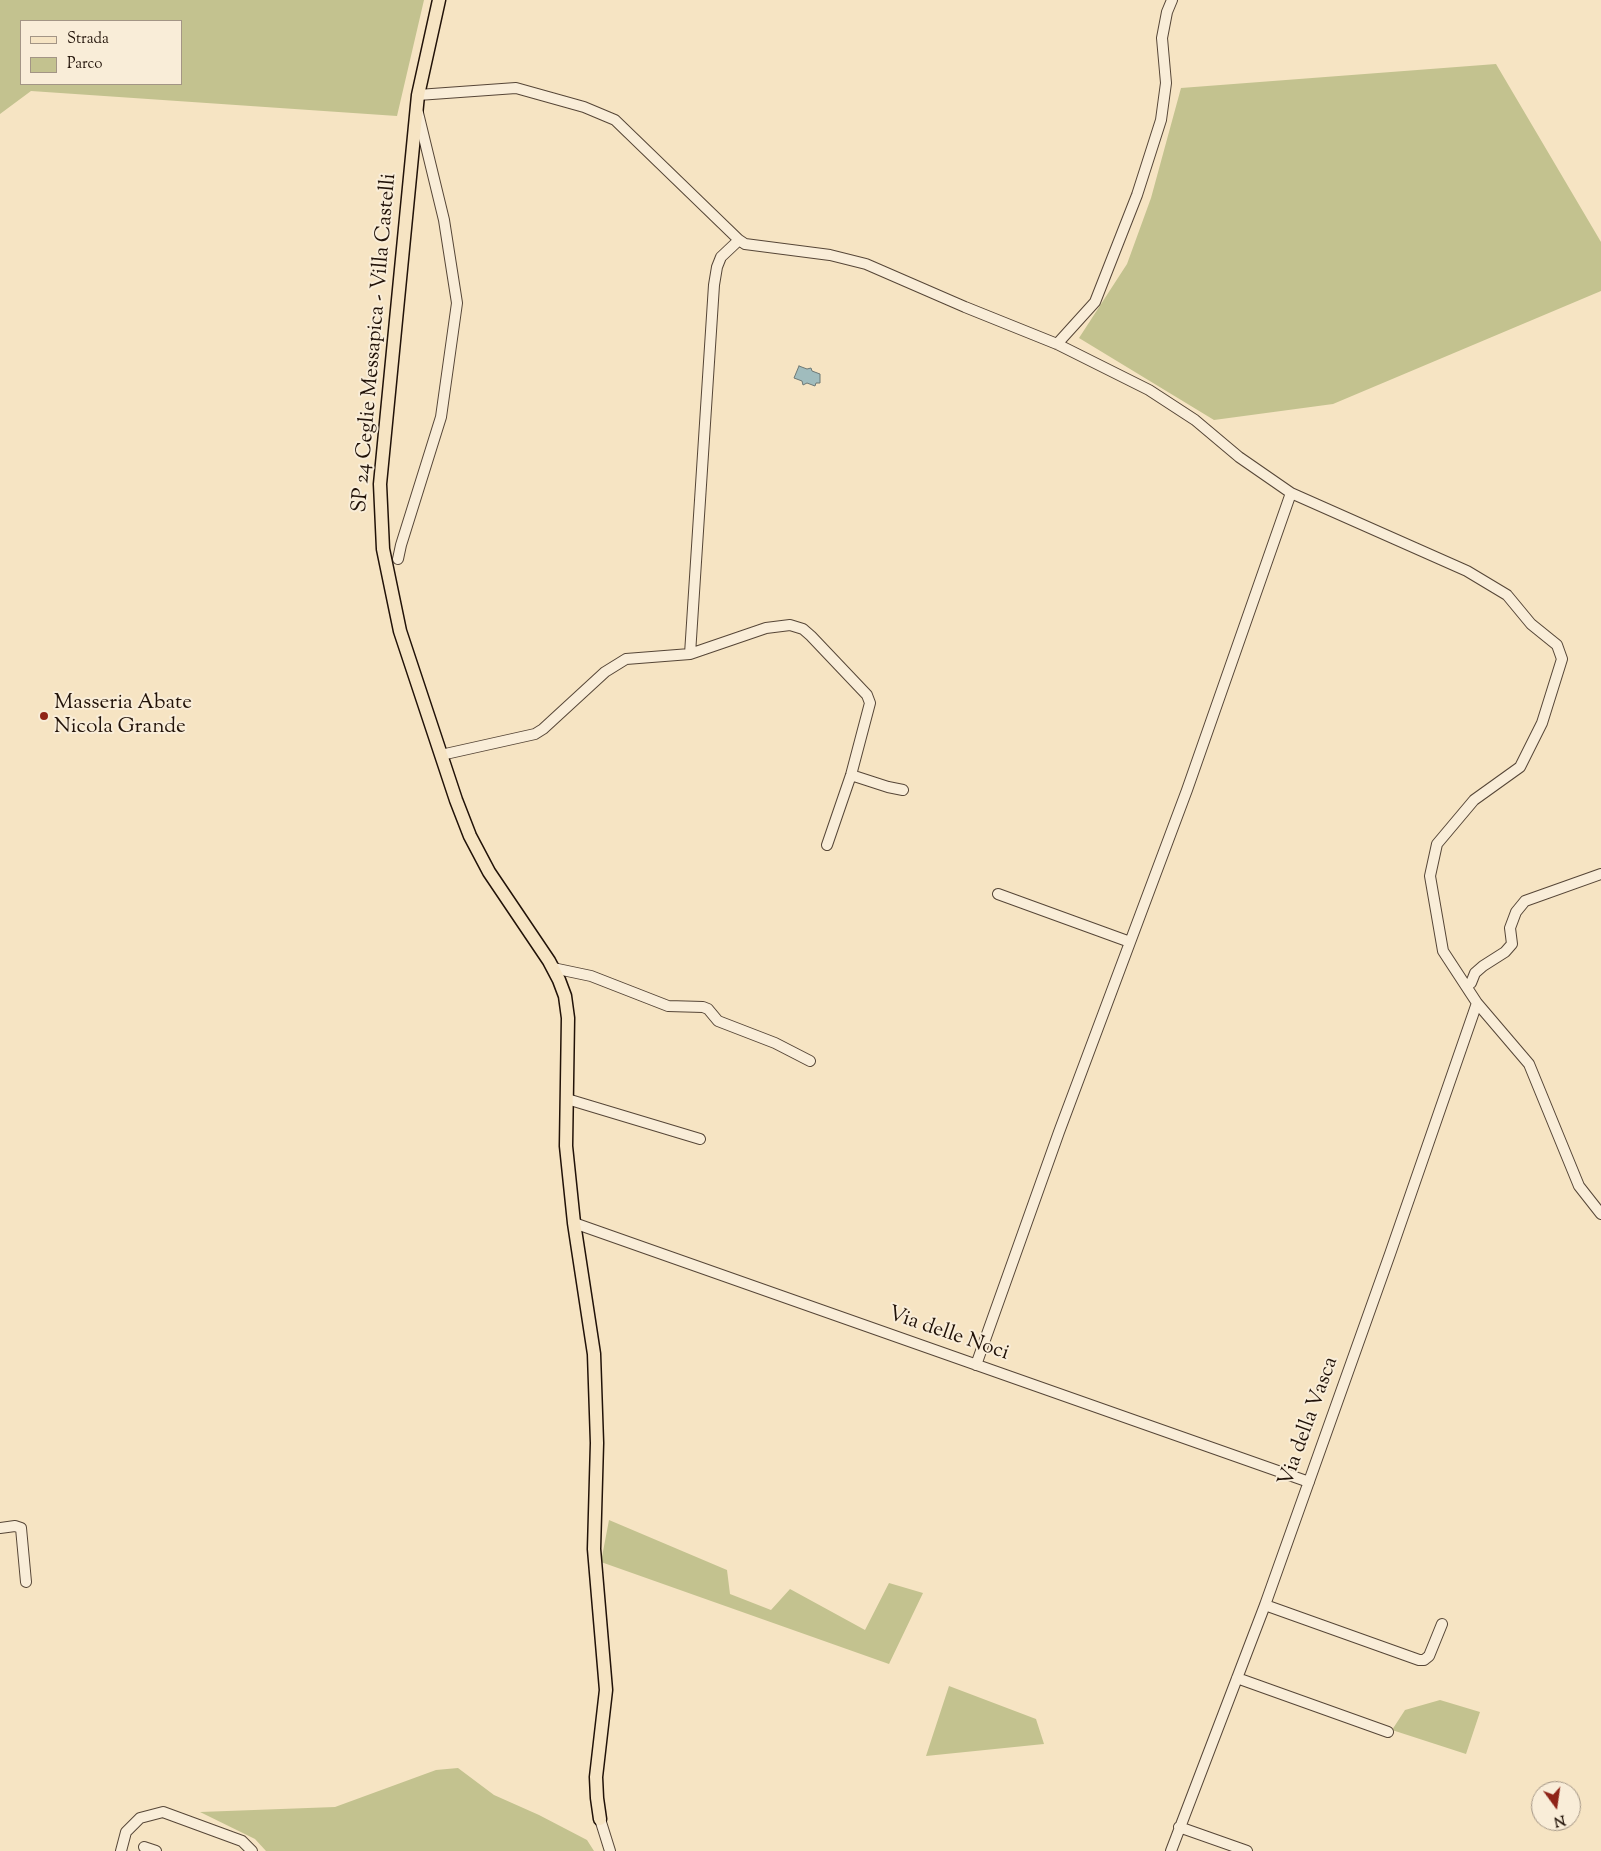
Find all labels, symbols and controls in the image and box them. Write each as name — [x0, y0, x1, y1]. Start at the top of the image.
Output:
legend — [20, 20, 182, 85]
text: Strada — [67, 29, 109, 50]
text: Parco — [67, 54, 103, 75]
street label: SP 24 Ceglie Messapica - Villa Castelli — [349, 172, 403, 514]
place label: Masseria Abate Nicola Grande — [54, 691, 192, 741]
marker: Masseria Abate Nicola Grande — [38, 710, 50, 722]
street label: Via delle Noci — [884, 1303, 1012, 1367]
street label: Via della Vasca — [1275, 1354, 1345, 1490]
north arrow — [1531, 1781, 1581, 1831]
text: N — [1552, 1809, 1567, 1831]

